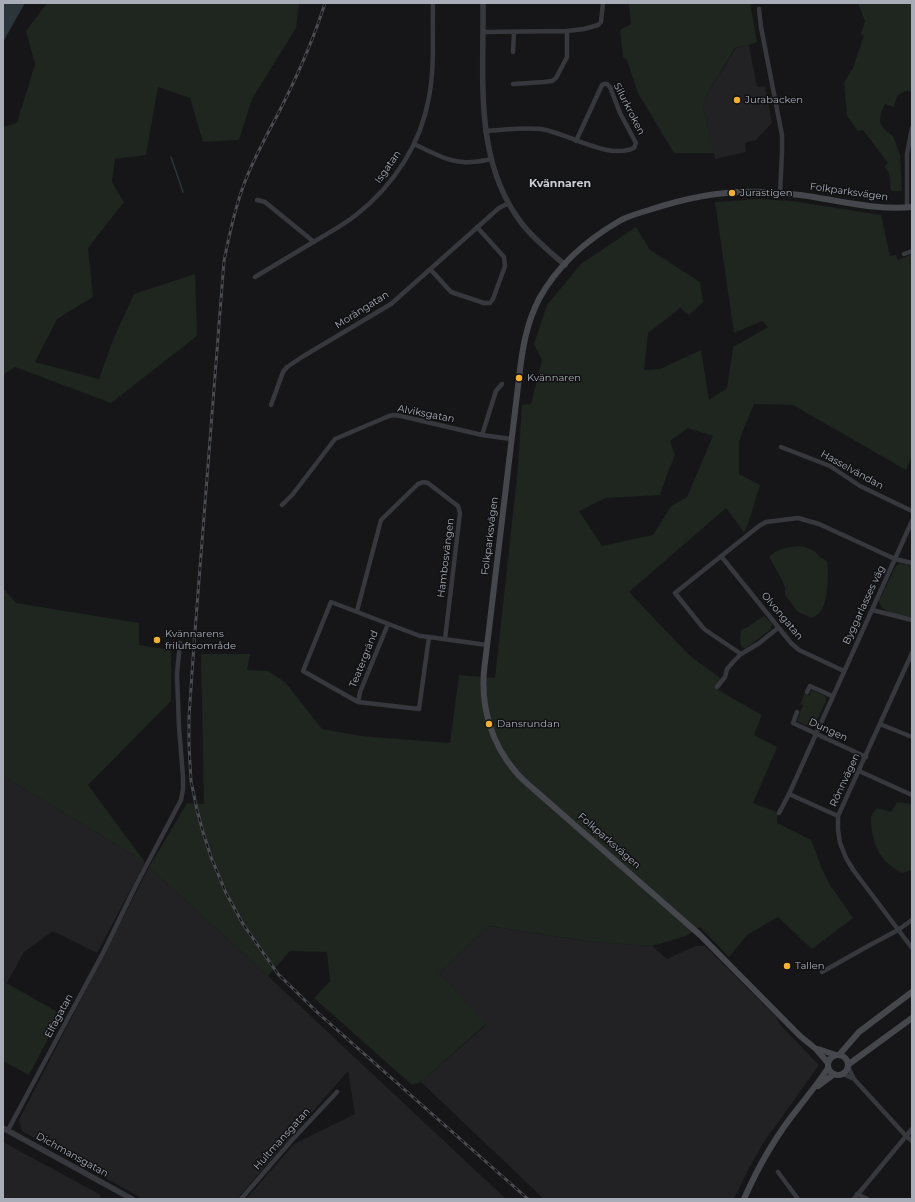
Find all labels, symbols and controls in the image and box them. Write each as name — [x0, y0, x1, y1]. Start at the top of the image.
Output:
street label: Silurkroken — [611, 81, 647, 137]
place label: Jurabacken — [745, 94, 803, 106]
marker: Jurabacken — [732, 95, 742, 105]
street label: Isgatan — [372, 148, 404, 186]
district label: Kvännaren — [529, 177, 591, 191]
street label: Folkparksvägen — [809, 181, 889, 203]
place label: Jurastigen — [740, 187, 793, 199]
marker: Jurastigen — [727, 188, 737, 198]
street label: Morängatan — [333, 289, 391, 331]
place label: Kvännaren — [527, 372, 581, 384]
marker: Kvännaren — [514, 373, 524, 383]
street label: Alviksgatan — [396, 403, 456, 425]
street label: Hasselvändan — [819, 448, 885, 492]
street label: Folkparksvägen — [479, 496, 501, 576]
street label: Hambosvängen — [435, 518, 457, 598]
street label: Byggarlasses väg — [840, 563, 888, 647]
street label: Olvongatan — [759, 590, 805, 642]
place label: Kvännarens friluftsområde — [165, 628, 236, 652]
street label: Teatergränd — [347, 629, 381, 689]
marker: Kvännarens friluftsområde — [152, 635, 162, 645]
street label: Dungen — [807, 716, 849, 744]
place label: Dansrundan — [497, 718, 560, 730]
marker: Dansrundan — [484, 719, 494, 729]
street label: Rönnvägen — [827, 751, 863, 809]
street label: Folkparksvägen — [575, 811, 643, 871]
place label: Tallen — [795, 960, 825, 972]
marker: Tallen — [782, 961, 792, 971]
street label: Elfagatan — [42, 992, 76, 1040]
street label: Hultmansgatan — [251, 1106, 313, 1172]
street label: Dichmansgatan — [34, 1130, 110, 1180]

